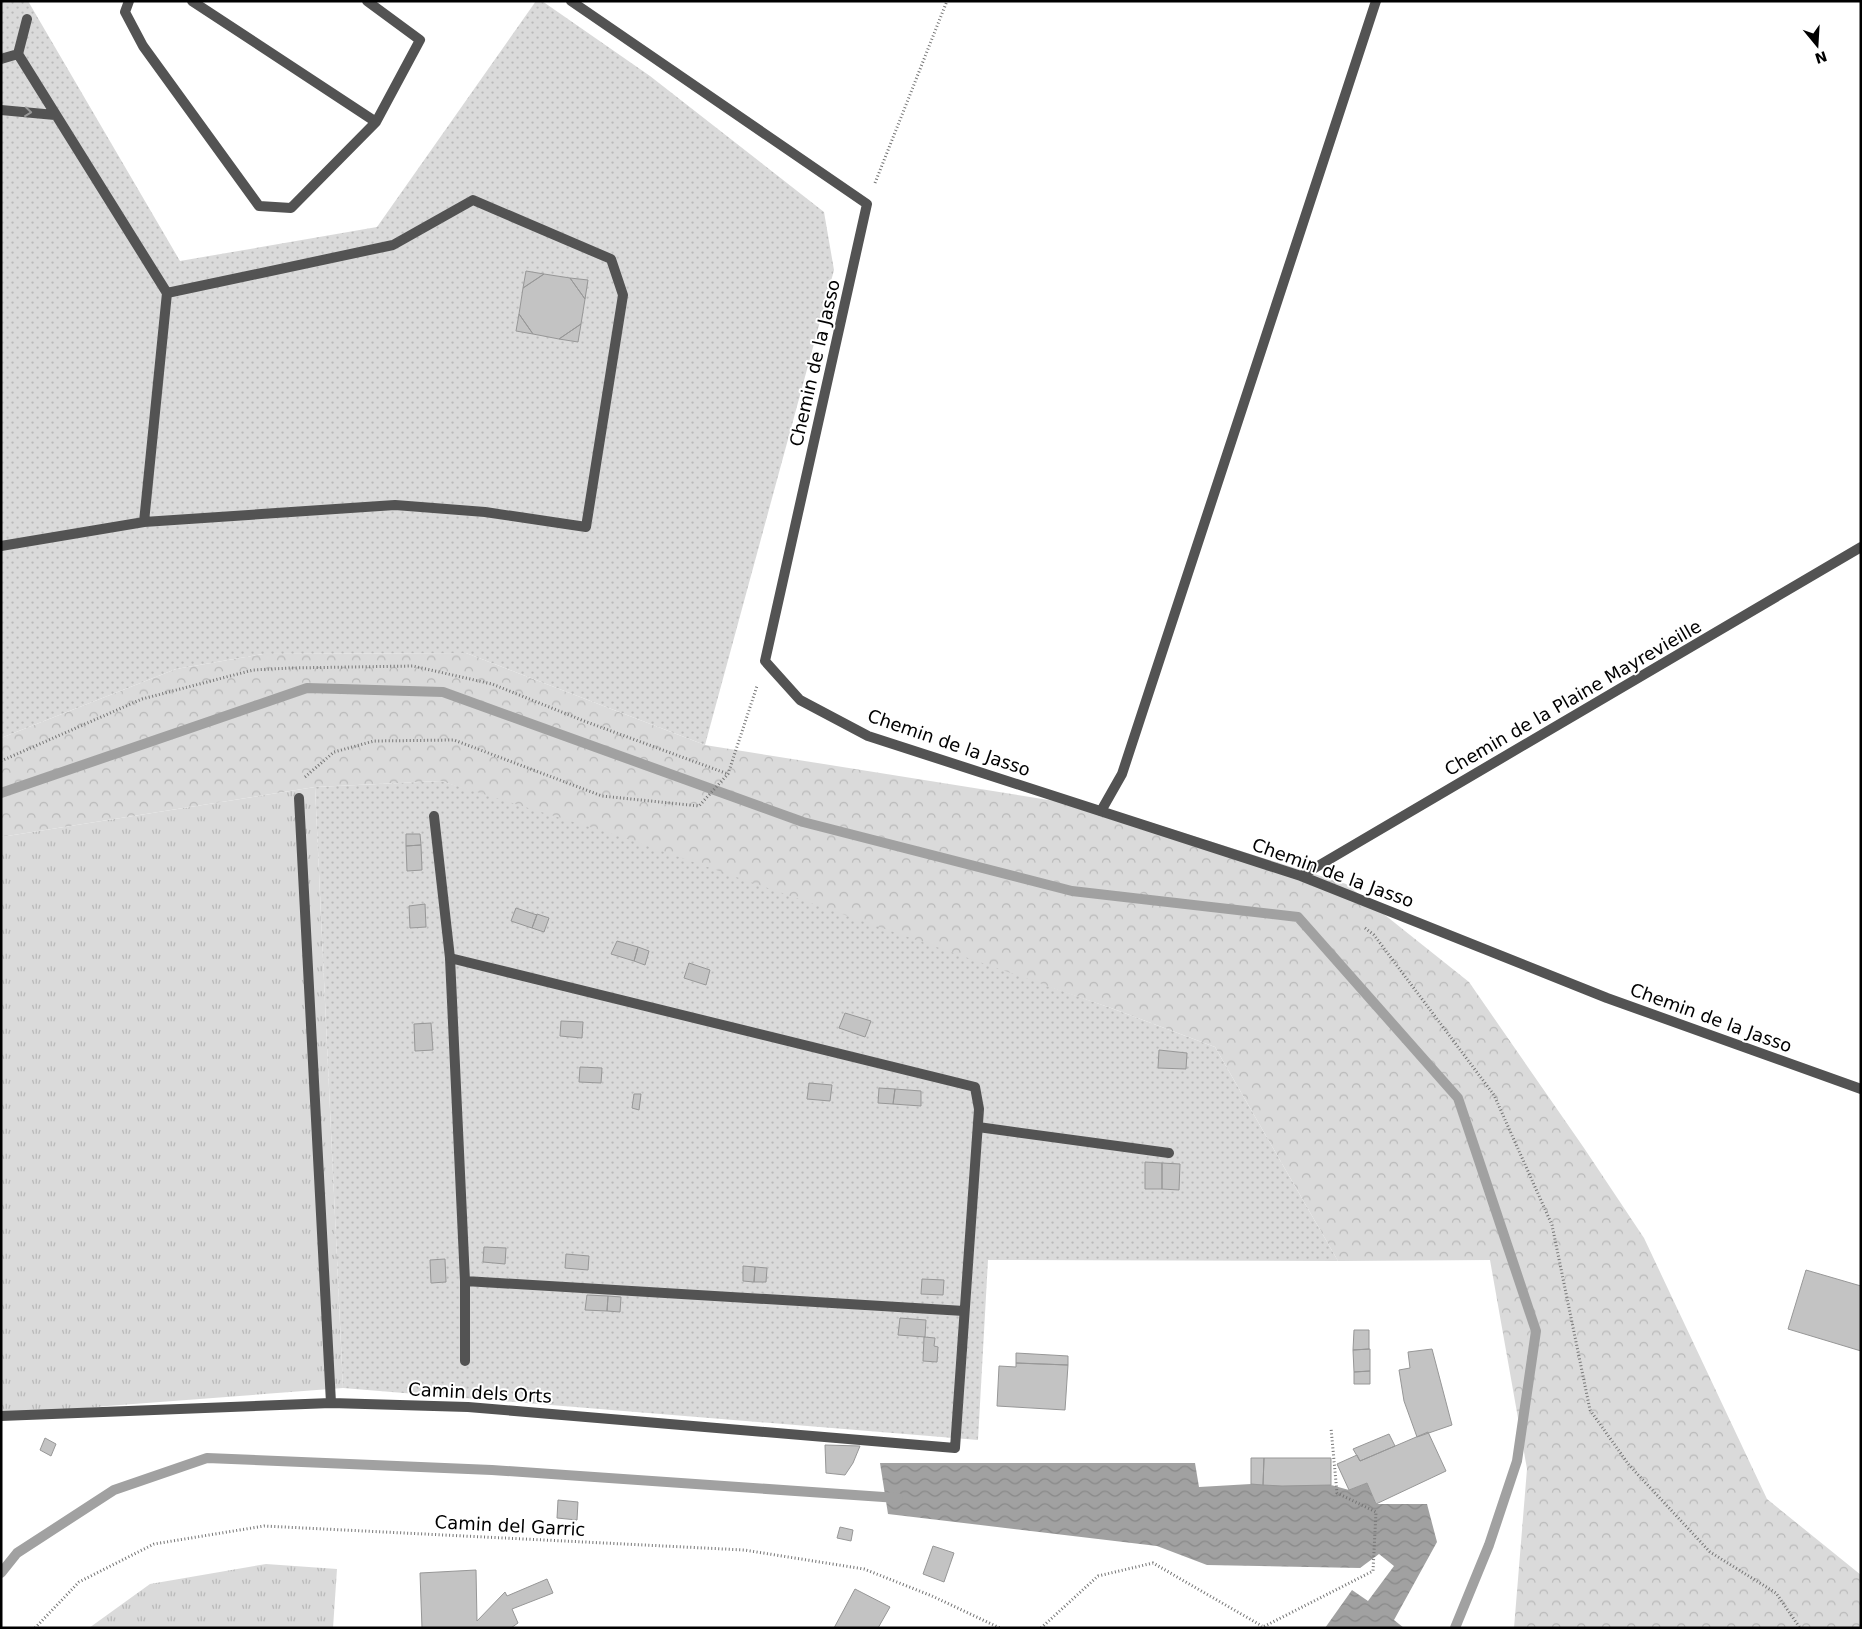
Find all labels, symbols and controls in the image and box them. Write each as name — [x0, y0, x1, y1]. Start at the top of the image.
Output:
north arrow — [1792, 20, 1842, 70]
text: N — [1813, 48, 1829, 67]
one-way arrow — [24, 106, 32, 117]
street label: Chemin de la Jasso — [785, 277, 844, 448]
street label: Chemin de la Plaine Mayrevieille — [1441, 615, 1705, 780]
street label: Chemin de la Jasso — [865, 705, 1033, 780]
street label: Chemin de la Jasso — [1249, 833, 1417, 912]
street label: Chemin de la Jasso — [1627, 978, 1795, 1057]
street label: Camin dels Orts — [408, 1378, 552, 1407]
street label: Camin del Garric — [434, 1511, 586, 1540]

